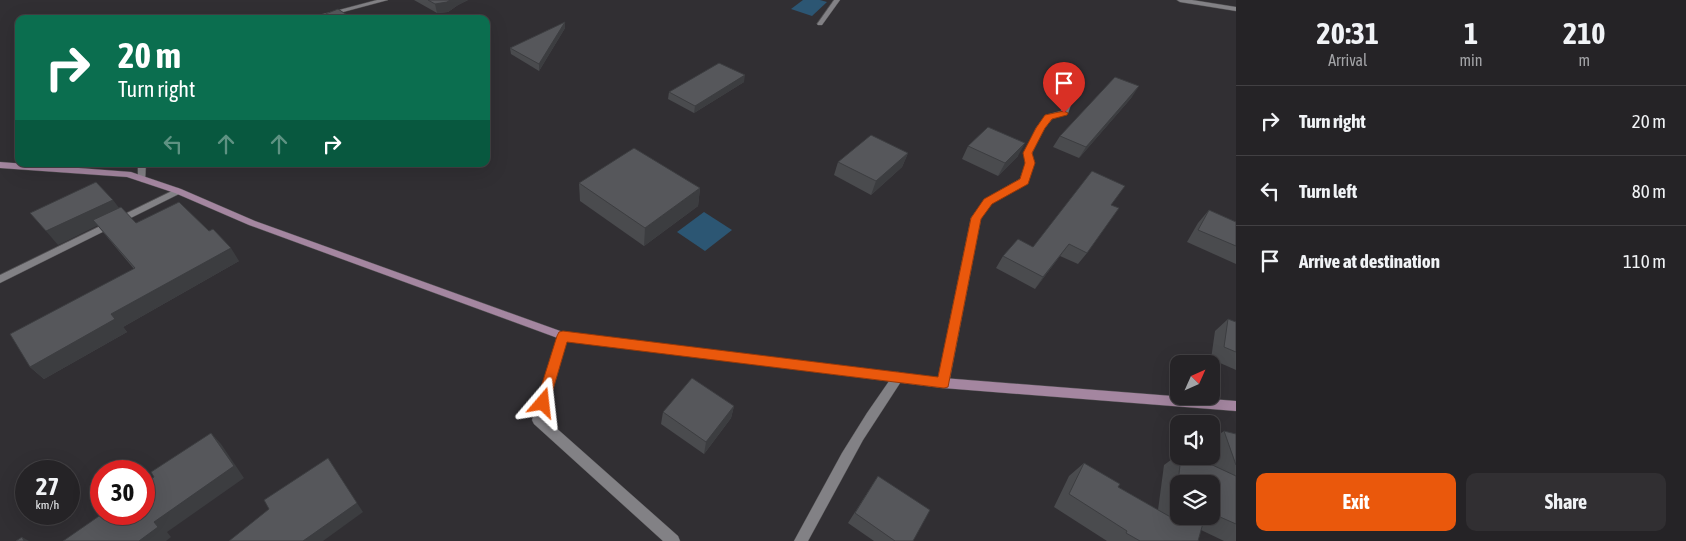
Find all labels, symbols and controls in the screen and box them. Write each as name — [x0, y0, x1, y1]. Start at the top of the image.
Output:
text: 20:31 — [1317, 16, 1379, 50]
text: 1 — [1464, 16, 1478, 50]
text: 210 — [1563, 16, 1605, 50]
icon: right — [35, 35, 100, 100]
text: 20 m — [118, 35, 181, 75]
text: Arrival — [1328, 51, 1367, 69]
text: min — [1460, 51, 1483, 69]
text: m — [1578, 51, 1590, 69]
pin — [1043, 62, 1085, 113]
icon: arrive — [1050, 69, 1078, 97]
text: Turn right — [118, 76, 195, 102]
icon: right — [1256, 107, 1284, 135]
text: Turn right — [1299, 110, 1366, 132]
text: 20 m — [1632, 110, 1666, 132]
icon: left — [159, 130, 187, 158]
icon: ahead — [212, 130, 240, 158]
icon: ahead — [265, 130, 293, 158]
icon: right — [318, 130, 346, 158]
icon: left — [1256, 177, 1284, 205]
text: Turn left — [1299, 180, 1357, 202]
text: 80 m — [1632, 180, 1666, 202]
icon: arrive — [1256, 247, 1284, 275]
text: Arrive at destination — [1299, 250, 1440, 272]
text: 110 m — [1623, 250, 1666, 272]
north arrow — [1170, 355, 1220, 405]
map controls — [1170, 355, 1220, 525]
position arrow — [516, 376, 568, 428]
button: sound — [1170, 415, 1220, 465]
speed limit sign: 30 — [90, 460, 155, 525]
text: 27 — [36, 472, 59, 500]
button: Exit — [1256, 473, 1456, 531]
button: Share — [1466, 473, 1666, 531]
button: layers — [1170, 475, 1220, 525]
text: km/h — [36, 498, 59, 512]

